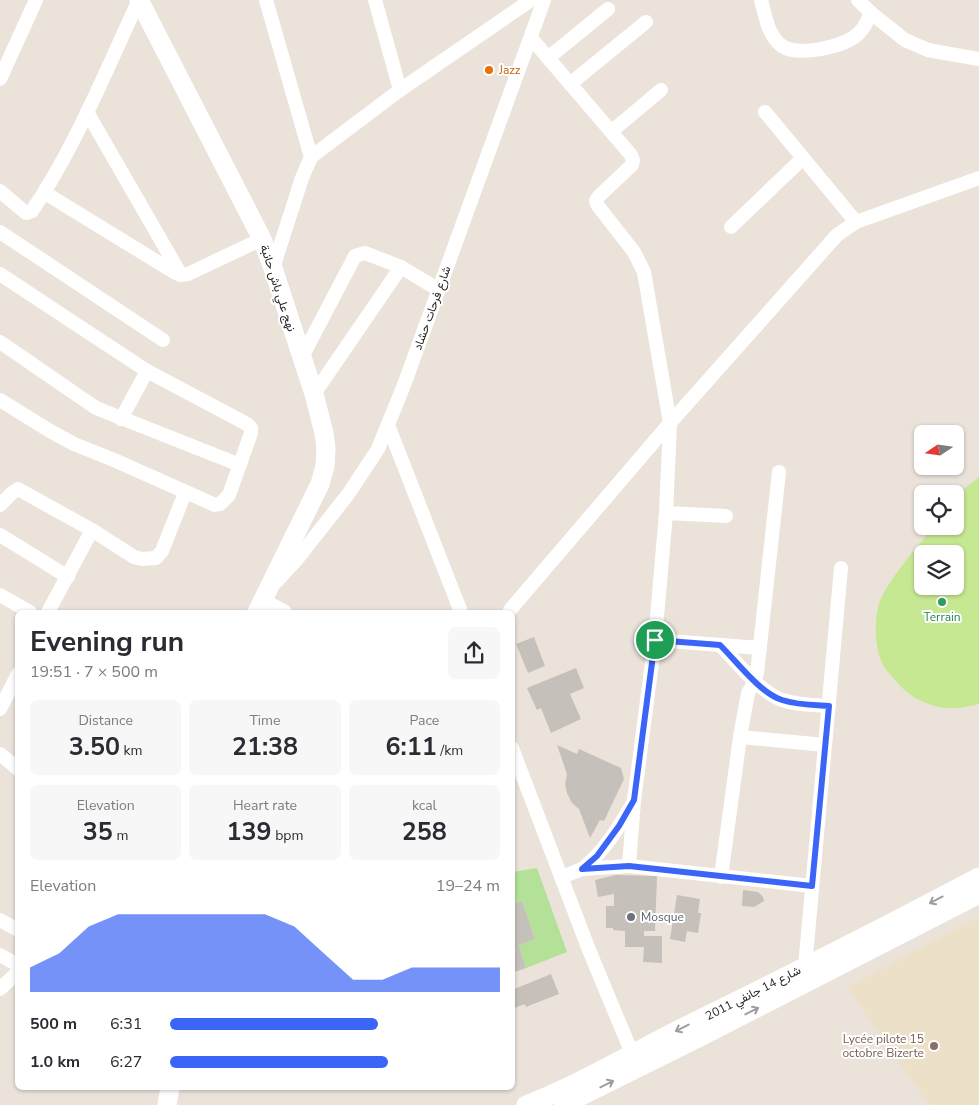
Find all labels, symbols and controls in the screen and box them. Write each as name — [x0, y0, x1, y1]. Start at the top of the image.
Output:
place label: Jazz — [498, 62, 521, 78]
marker: Jazz — [483, 64, 495, 76]
street label: نهج علي باش حانبة — [254, 242, 300, 334]
street label: شارع فرحات حشاد — [409, 264, 456, 353]
north arrow — [914, 425, 964, 475]
map controls — [914, 425, 964, 595]
button: locate — [914, 485, 964, 535]
button: layers — [914, 545, 964, 595]
marker: Terrain — [936, 596, 948, 608]
place label: Terrain — [923, 609, 961, 625]
pin — [634, 619, 676, 661]
text: Evening run — [30, 623, 184, 661]
icon: arrive — [641, 626, 669, 654]
button: share — [448, 627, 500, 679]
text: 19:51 · 7 × 500 m — [30, 661, 158, 683]
text: Distance — [78, 711, 133, 730]
text: Time — [249, 711, 281, 730]
text: Pace — [409, 711, 439, 730]
text: 3.50 — [69, 730, 120, 764]
text: 21:38 — [232, 730, 298, 764]
text: 6:11 — [385, 730, 437, 764]
text: km — [120, 741, 143, 760]
text: /km — [437, 741, 463, 760]
text: Elevation — [77, 796, 135, 815]
text: Heart rate — [233, 796, 297, 815]
text: kcal — [412, 796, 437, 815]
text: 35 — [83, 815, 113, 849]
text: 139 — [227, 815, 272, 849]
text: 258 — [402, 815, 447, 849]
text: m — [113, 826, 128, 845]
text: bpm — [272, 826, 303, 845]
text: Elevation — [30, 875, 96, 897]
text: 19–24 m — [436, 875, 500, 897]
one-way arrow — [929, 895, 944, 905]
place label: Mosque — [641, 909, 684, 925]
marker: Mosque — [625, 911, 637, 923]
street label: شارع 14 جانفي 2011 — [703, 962, 804, 1026]
one-way arrow — [744, 1006, 759, 1015]
text: 500 m — [30, 1013, 77, 1035]
text: 6:31 — [110, 1013, 142, 1035]
one-way arrow — [674, 1023, 689, 1033]
place label: Lycée pilote 15 octobre Bizerte — [842, 1031, 924, 1061]
marker: Lycée pilote 15 octobre Bizerte — [928, 1040, 940, 1052]
text: 1.0 km — [30, 1051, 80, 1073]
text: 6:27 — [110, 1051, 142, 1073]
one-way arrow — [599, 1079, 614, 1088]

